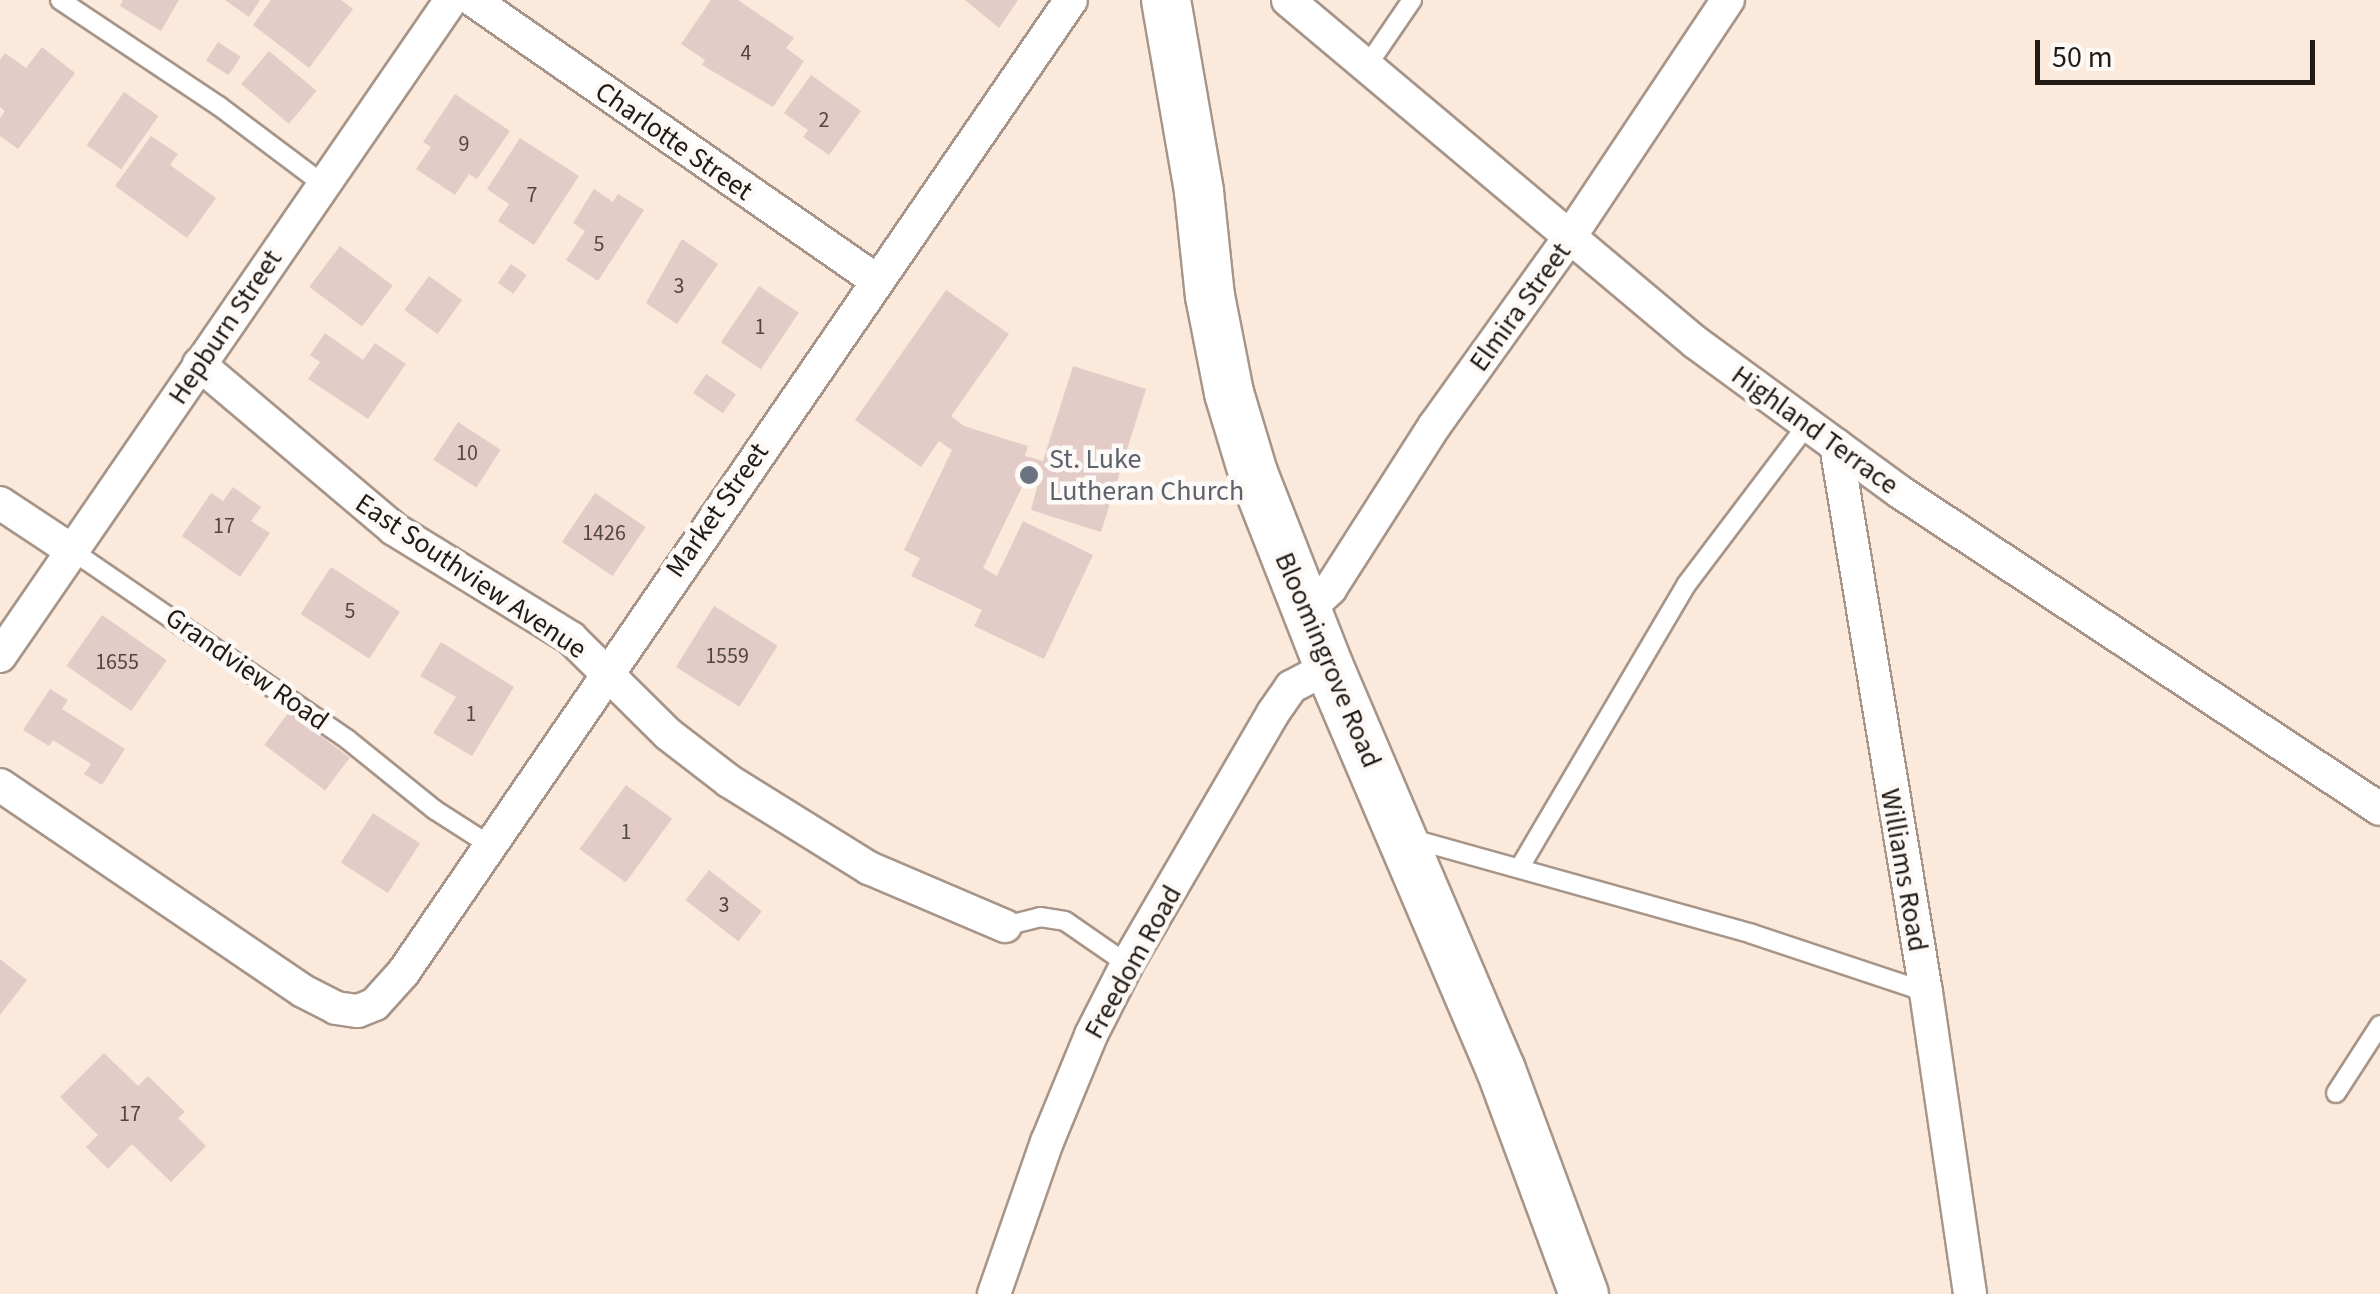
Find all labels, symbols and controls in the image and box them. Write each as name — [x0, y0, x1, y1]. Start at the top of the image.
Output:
scale bar — [2040, 20, 2320, 82]
text: 50 m — [2052, 36, 2113, 79]
house number: 4 — [741, 41, 751, 67]
street label: Charlotte Street — [589, 74, 759, 208]
house number: 2 — [819, 108, 829, 134]
house number: 9 — [459, 132, 469, 158]
house number: 7 — [527, 183, 537, 209]
house number: 5 — [594, 232, 604, 258]
street label: Elmira Street — [1462, 236, 1578, 378]
street label: Hepburn Street — [161, 243, 289, 411]
house number: 3 — [674, 274, 684, 300]
house number: 1 — [755, 315, 765, 341]
street label: Highland Terrace — [1725, 358, 1905, 502]
street label: Market Street — [658, 436, 776, 584]
house number: 10 — [456, 441, 478, 467]
place label: St. Luke Lutheran Church — [1049, 442, 1244, 508]
marker: St. Luke Lutheran Church — [1018, 464, 1040, 486]
street label: East Southview Avenue — [349, 486, 593, 666]
house number: 17 — [213, 514, 235, 540]
house number: 1426 — [582, 521, 626, 547]
street label: Bloomingrove Road — [1267, 547, 1389, 773]
house number: 5 — [345, 599, 355, 625]
street label: Grandview Road — [159, 600, 335, 738]
house number: 1559 — [705, 644, 749, 670]
house number: 1655 — [95, 650, 139, 676]
house number: 1 — [466, 702, 476, 728]
street label: Williams Road — [1873, 786, 1935, 954]
house number: 1 — [621, 820, 631, 846]
street label: Freedom Road — [1077, 879, 1189, 1045]
house number: 3 — [719, 893, 729, 919]
house number: 17 — [119, 1102, 141, 1128]

